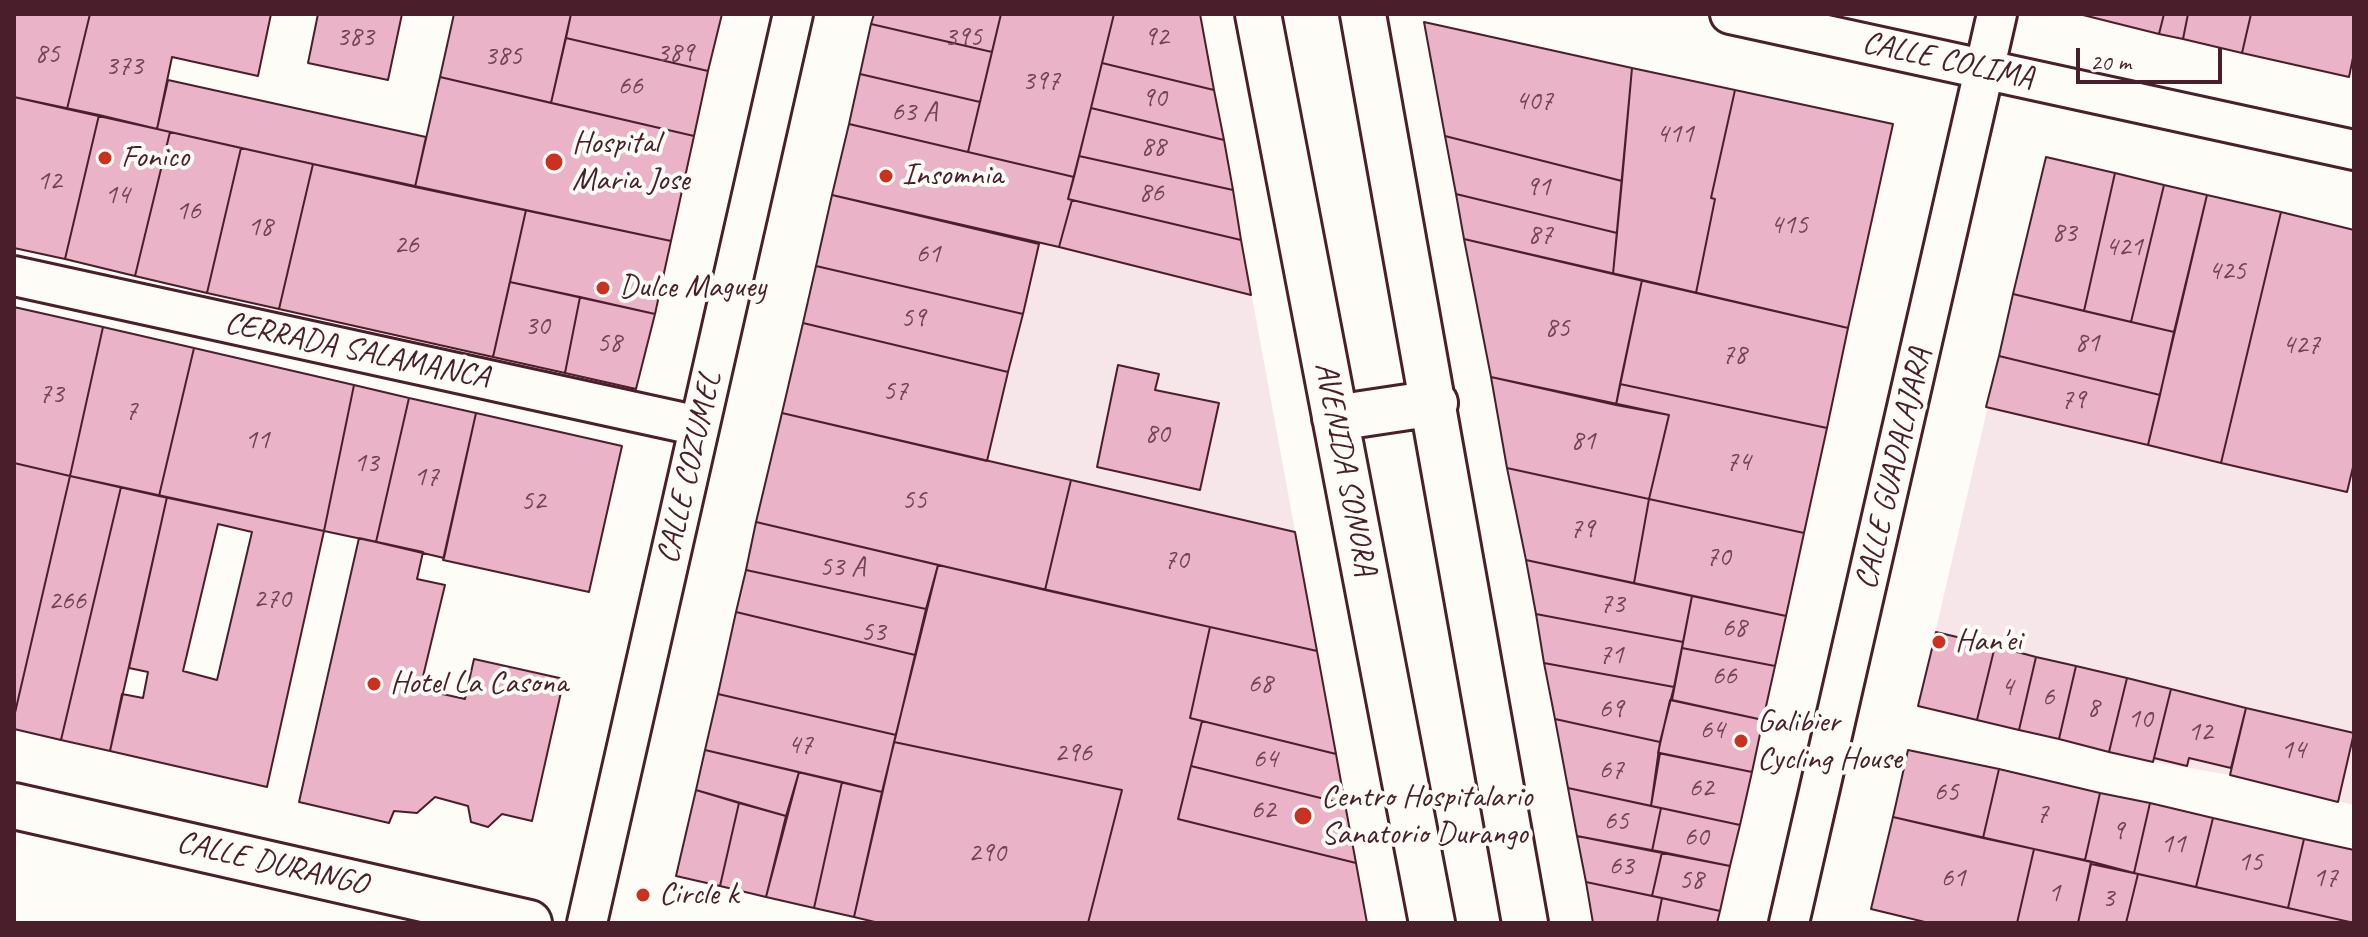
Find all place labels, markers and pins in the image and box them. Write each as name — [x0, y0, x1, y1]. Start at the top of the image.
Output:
place label: Hospital Maria Jose — [572, 125, 689, 200]
place label: Fonico — [121, 139, 189, 177]
marker: Fonico — [96, 149, 114, 167]
marker: Hospital Maria Jose — [543, 151, 565, 173]
place label: Insomnia — [902, 157, 1003, 195]
marker: Insomnia — [877, 167, 895, 185]
place label: Dulce Maguey — [619, 269, 766, 307]
marker: Dulce Maguey — [594, 279, 612, 297]
place label: Han'ei — [1955, 623, 2022, 661]
marker: Han'ei — [1930, 633, 1948, 651]
place label: Hotel La Casona — [390, 665, 568, 703]
marker: Hotel La Casona — [365, 675, 383, 693]
place label: Galibier Cycling House — [1757, 704, 1902, 779]
marker: Galibier Cycling House — [1732, 732, 1750, 750]
place label: Centro Hospitalario Sanatorio Durango — [1321, 779, 1532, 854]
marker: Centro Hospitalario Sanatorio Durango — [1292, 805, 1314, 827]
place label: Circle k — [659, 876, 738, 914]
marker: Circle k — [634, 886, 652, 904]

